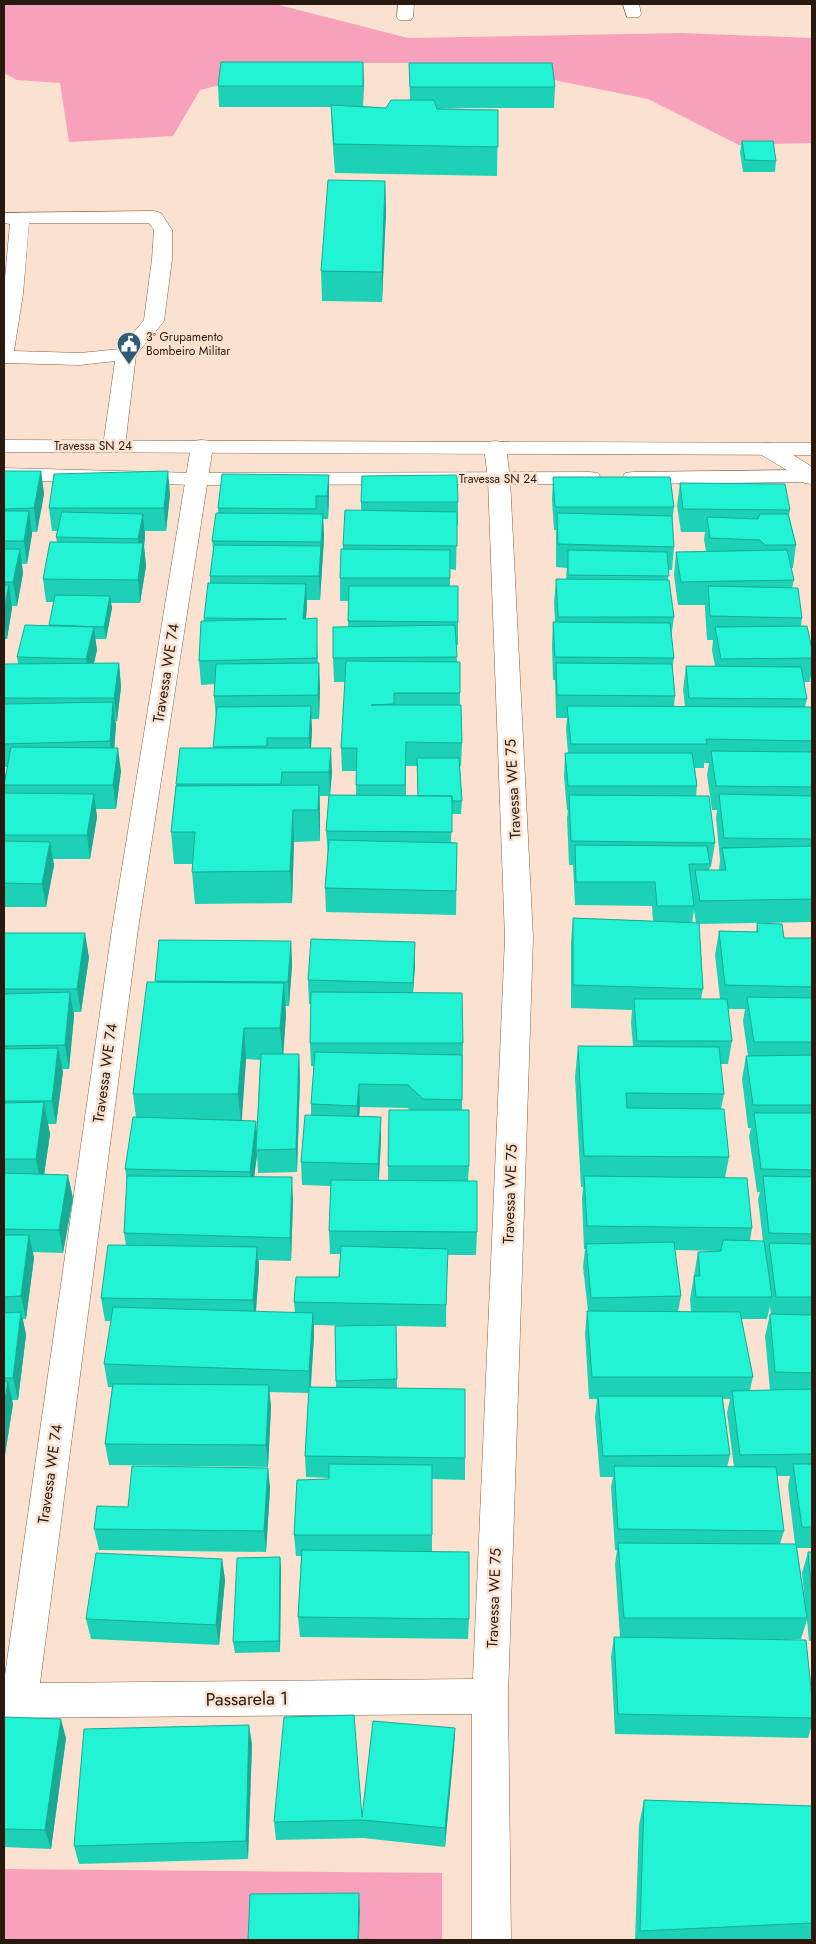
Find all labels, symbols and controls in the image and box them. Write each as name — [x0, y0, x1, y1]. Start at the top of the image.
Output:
place label: 3º Grupamento Bombeiro Militar — [146, 328, 231, 360]
public building icon: 3º Grupamento Bombeiro Militar — [116, 331, 142, 365]
street label: Travessa SN 24 — [54, 437, 132, 455]
street label: Travessa SN 24 — [459, 470, 537, 488]
street label: Travessa WE 74 — [147, 622, 185, 724]
street label: Travessa WE 75 — [499, 739, 527, 839]
street label: Travessa WE 74 — [87, 1022, 123, 1124]
street label: Travessa WE 75 — [497, 1144, 523, 1244]
street label: Travessa WE 74 — [32, 1423, 68, 1525]
street label: Travessa WE 75 — [481, 1548, 507, 1648]
street label: Passarela 1 — [205, 1685, 289, 1713]

